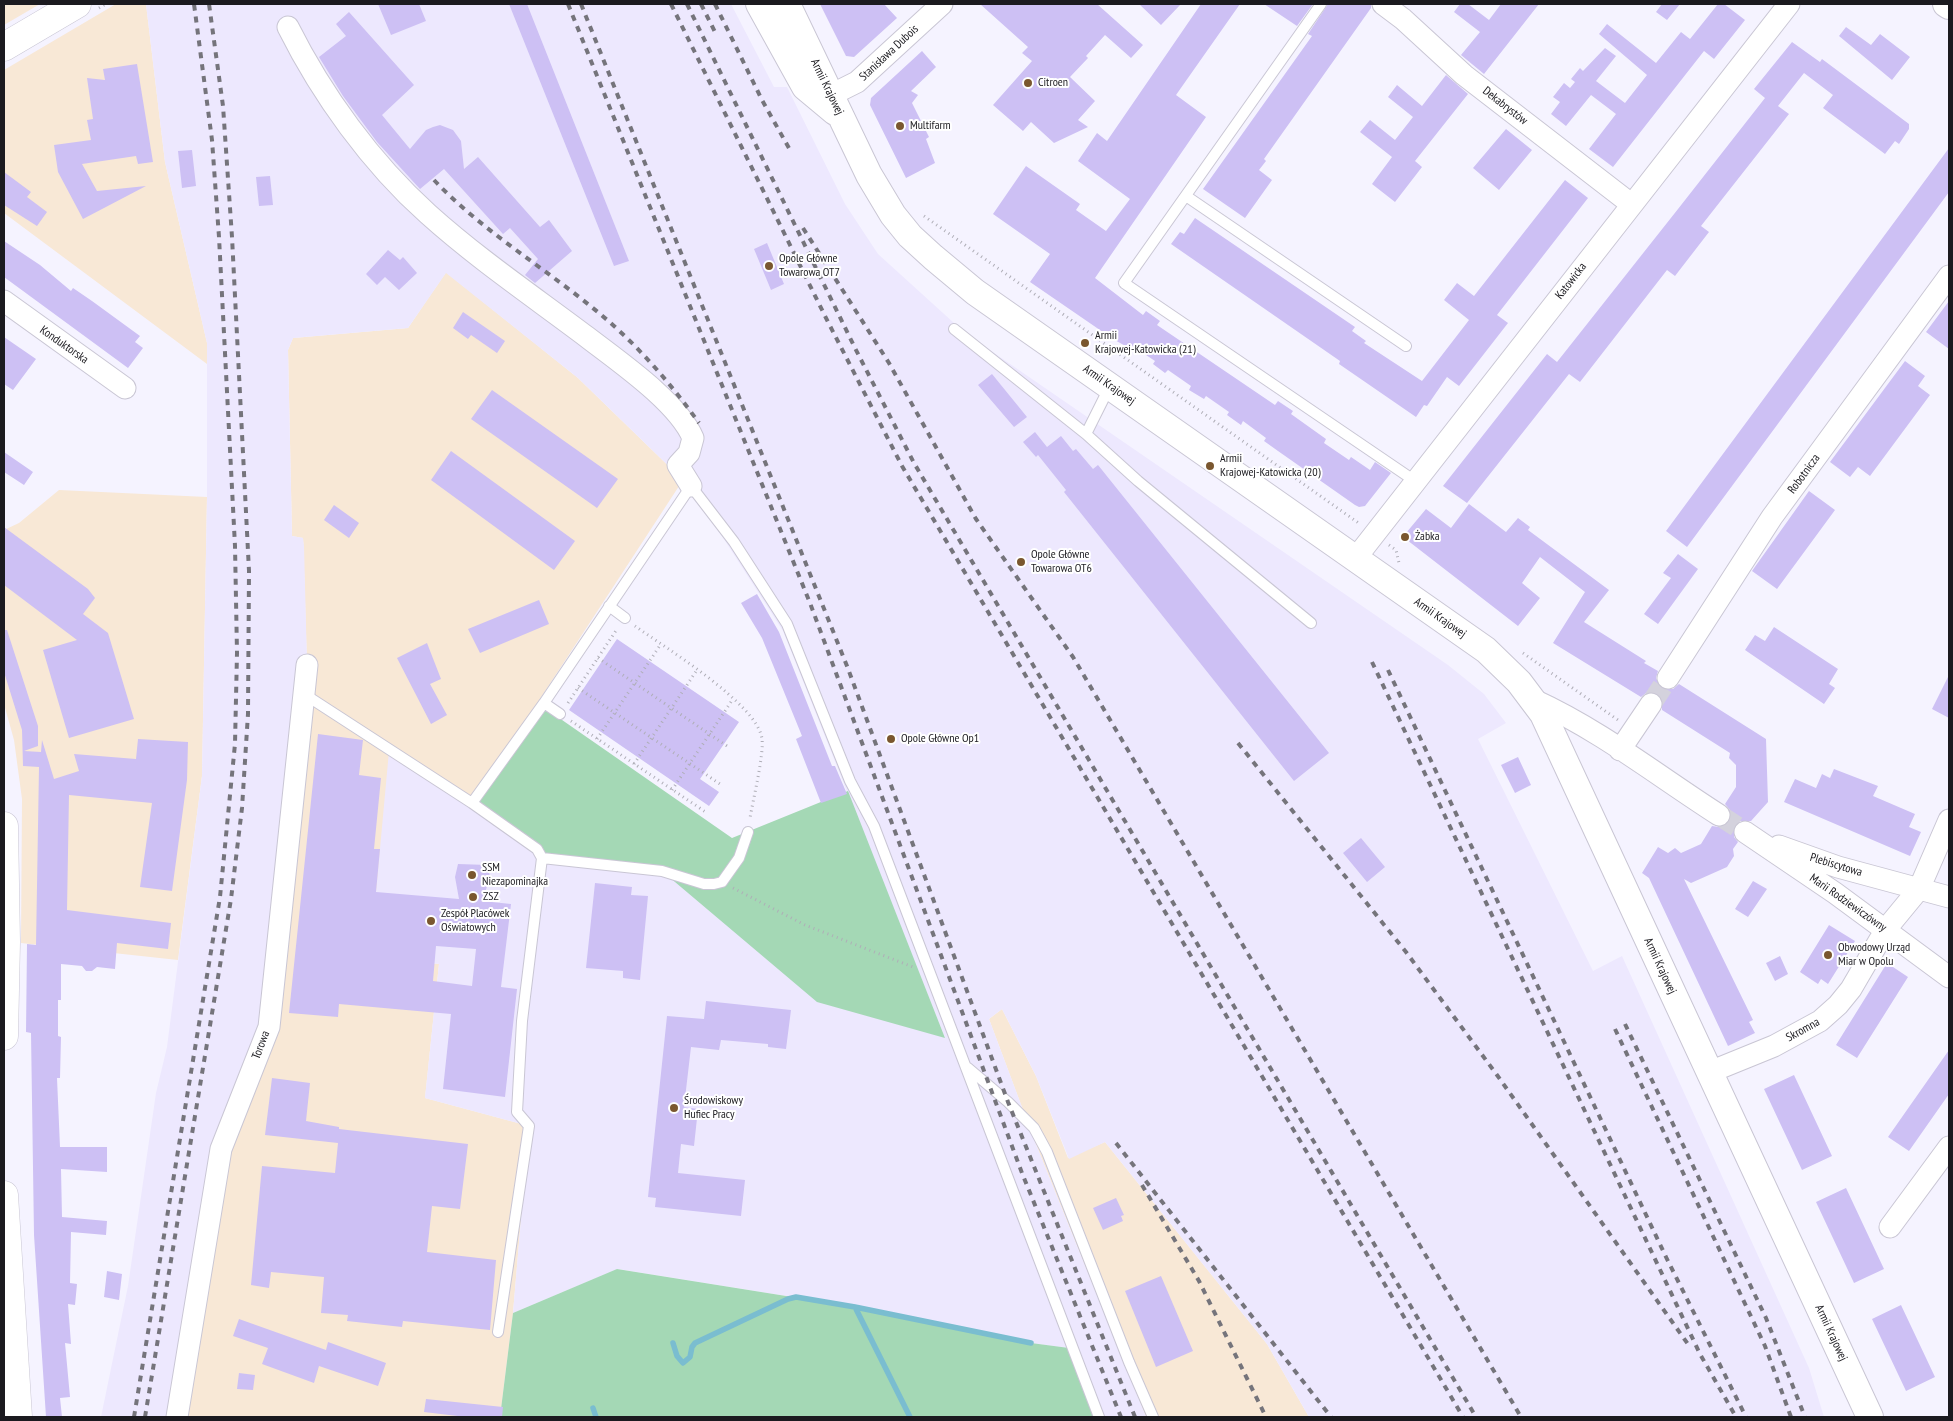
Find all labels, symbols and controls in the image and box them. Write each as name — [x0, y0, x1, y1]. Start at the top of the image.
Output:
street label: Stanisława Dubois — [856, 22, 922, 84]
street label: Armii Krajowej — [807, 57, 847, 117]
place label: Citroen — [1038, 76, 1068, 90]
marker: Citroen — [1022, 77, 1034, 89]
street label: Dekabrystów — [1480, 84, 1530, 128]
place label: Multifarm — [910, 119, 951, 133]
marker: Multifarm — [894, 120, 906, 132]
place label: Opole Główne Towarowa OT7 — [779, 252, 840, 280]
marker: Opole Główne Towarowa OT7 — [763, 260, 775, 272]
street label: Katowicka — [1552, 260, 1590, 302]
street label: Konduktorska — [37, 323, 91, 367]
place label: Armii Krajowej-Katowicka (21) — [1095, 329, 1195, 357]
marker: Armii Krajowej-Katowicka (21) — [1079, 337, 1091, 349]
street label: Armii Krajowej — [1080, 362, 1138, 408]
street label: Robotnicza — [1785, 451, 1823, 497]
place label: Armii Krajowej-Katowicka (20) — [1220, 452, 1320, 480]
marker: Armii Krajowej-Katowicka (20) — [1204, 460, 1216, 472]
place label: Żabka — [1415, 530, 1440, 544]
marker: Żabka — [1399, 531, 1411, 543]
place label: Opole Główne Towarowa OT6 — [1031, 548, 1092, 576]
marker: Opole Główne Towarowa OT6 — [1015, 556, 1027, 568]
street label: Armii Krajowej — [1411, 595, 1469, 641]
place label: Opole Główne Op1 — [901, 732, 979, 746]
marker: Opole Główne Op1 — [885, 733, 897, 745]
street label: Plebiscytowa — [1808, 850, 1864, 880]
place label: SSM Niezapominajka — [482, 861, 548, 889]
marker: SSM Niezapominajka — [466, 869, 478, 881]
street label: Marii Rodziewiczówny — [1807, 871, 1889, 935]
place label: ZSZ — [483, 890, 499, 904]
marker: ZSZ — [467, 891, 479, 903]
place label: Zespół Placówek Oświatowych — [441, 907, 509, 935]
marker: Zespół Placówek Oświatowych — [425, 915, 437, 927]
street label: Armii Krajowej — [1641, 936, 1679, 996]
place label: Obwodowy Urząd Miar w Opolu — [1838, 941, 1910, 969]
marker: Obwodowy Urząd Miar w Opolu — [1822, 949, 1834, 961]
street label: Skromna — [1784, 1015, 1822, 1045]
street label: Torowa — [249, 1029, 273, 1061]
place label: Środowiskowy Hufiec Pracy — [684, 1094, 743, 1122]
marker: Środowiskowy Hufiec Pracy — [668, 1102, 680, 1114]
street label: Armii Krajowej — [1812, 1303, 1850, 1363]

